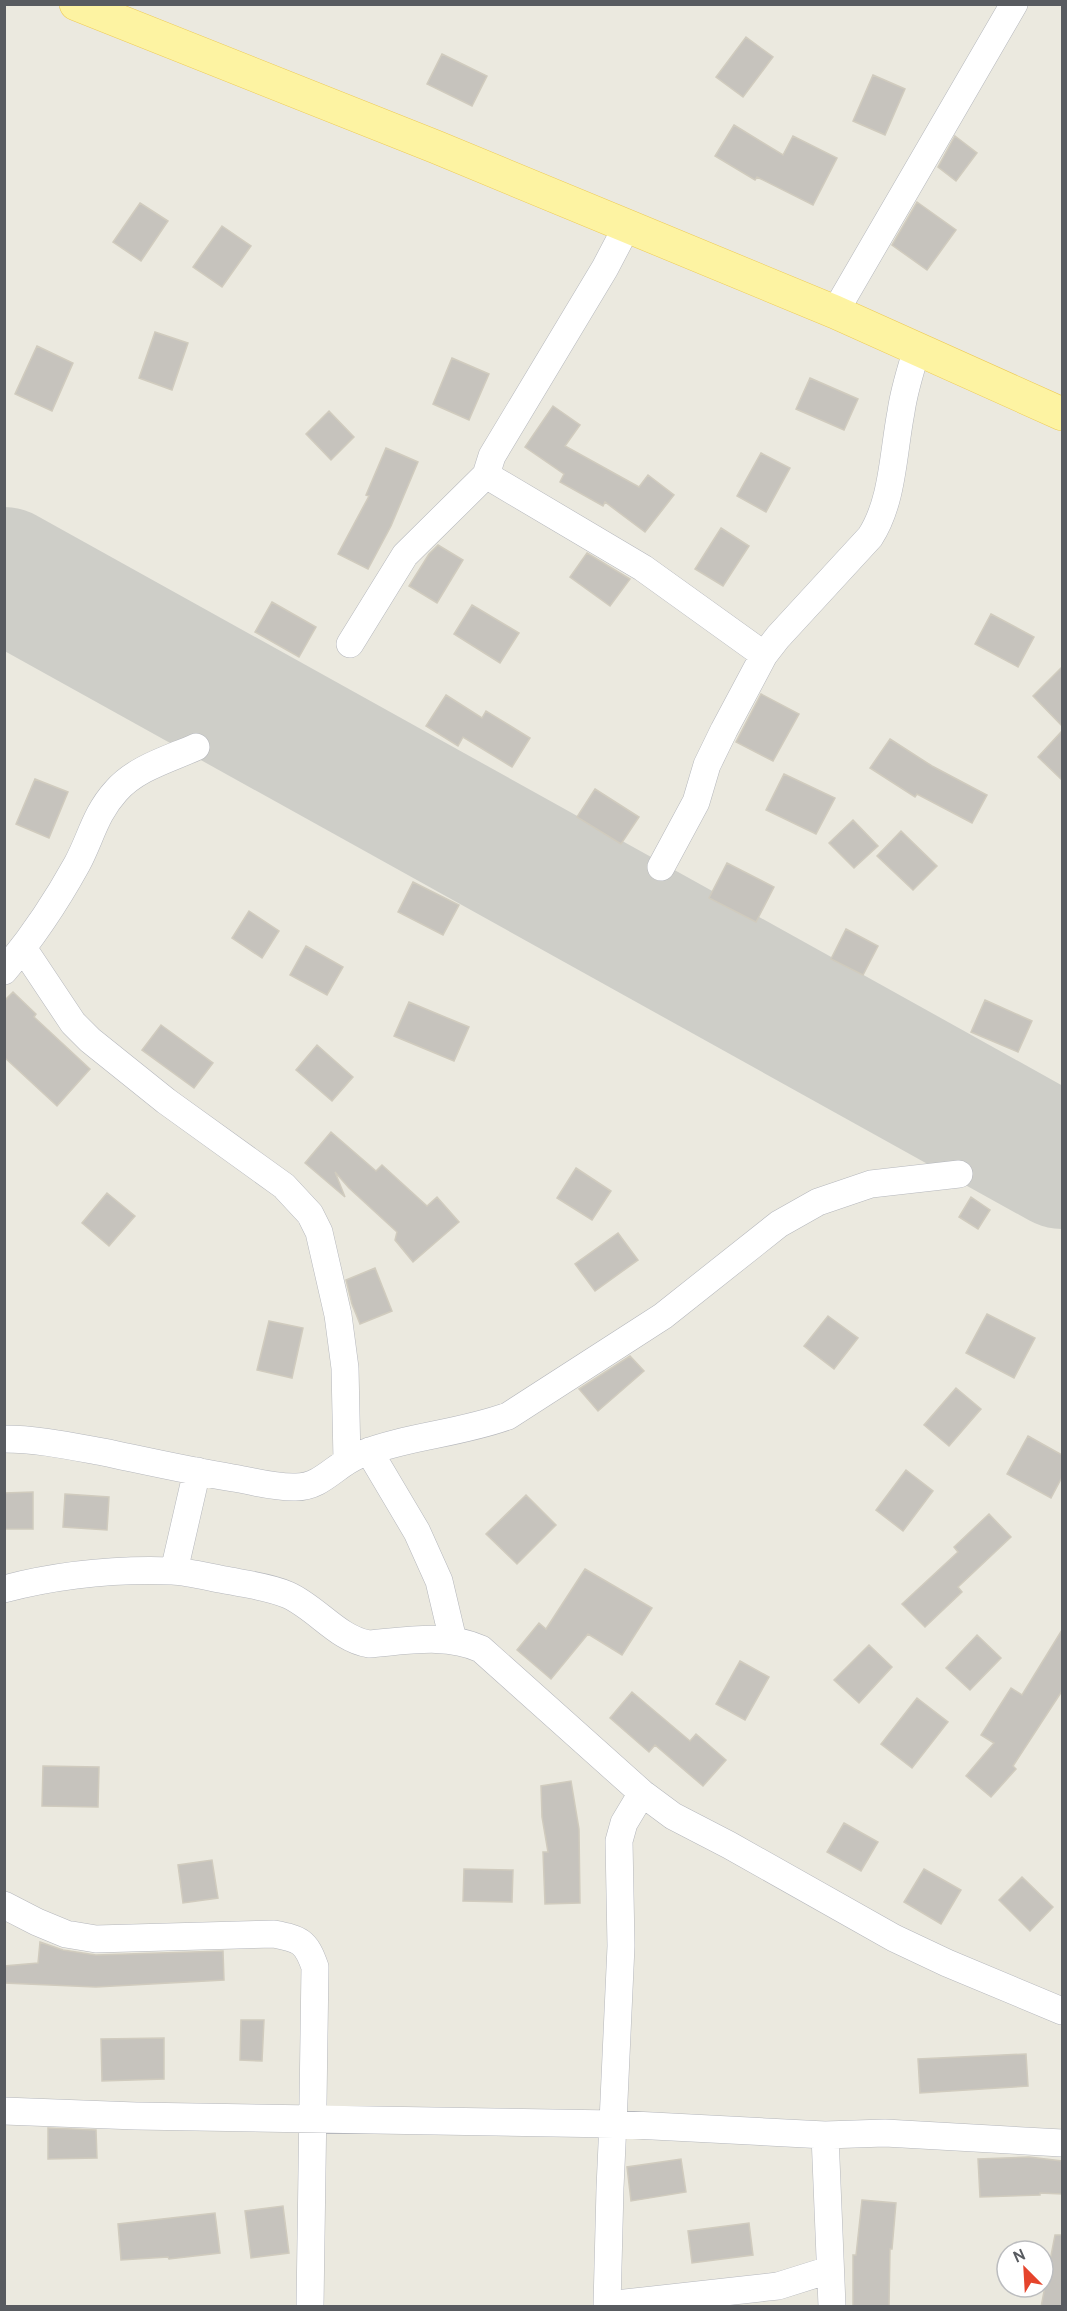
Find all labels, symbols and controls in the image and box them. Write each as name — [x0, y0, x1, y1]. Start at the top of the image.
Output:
north arrow — [995, 2239, 1055, 2299]
text: N — [1010, 2245, 1028, 2267]

